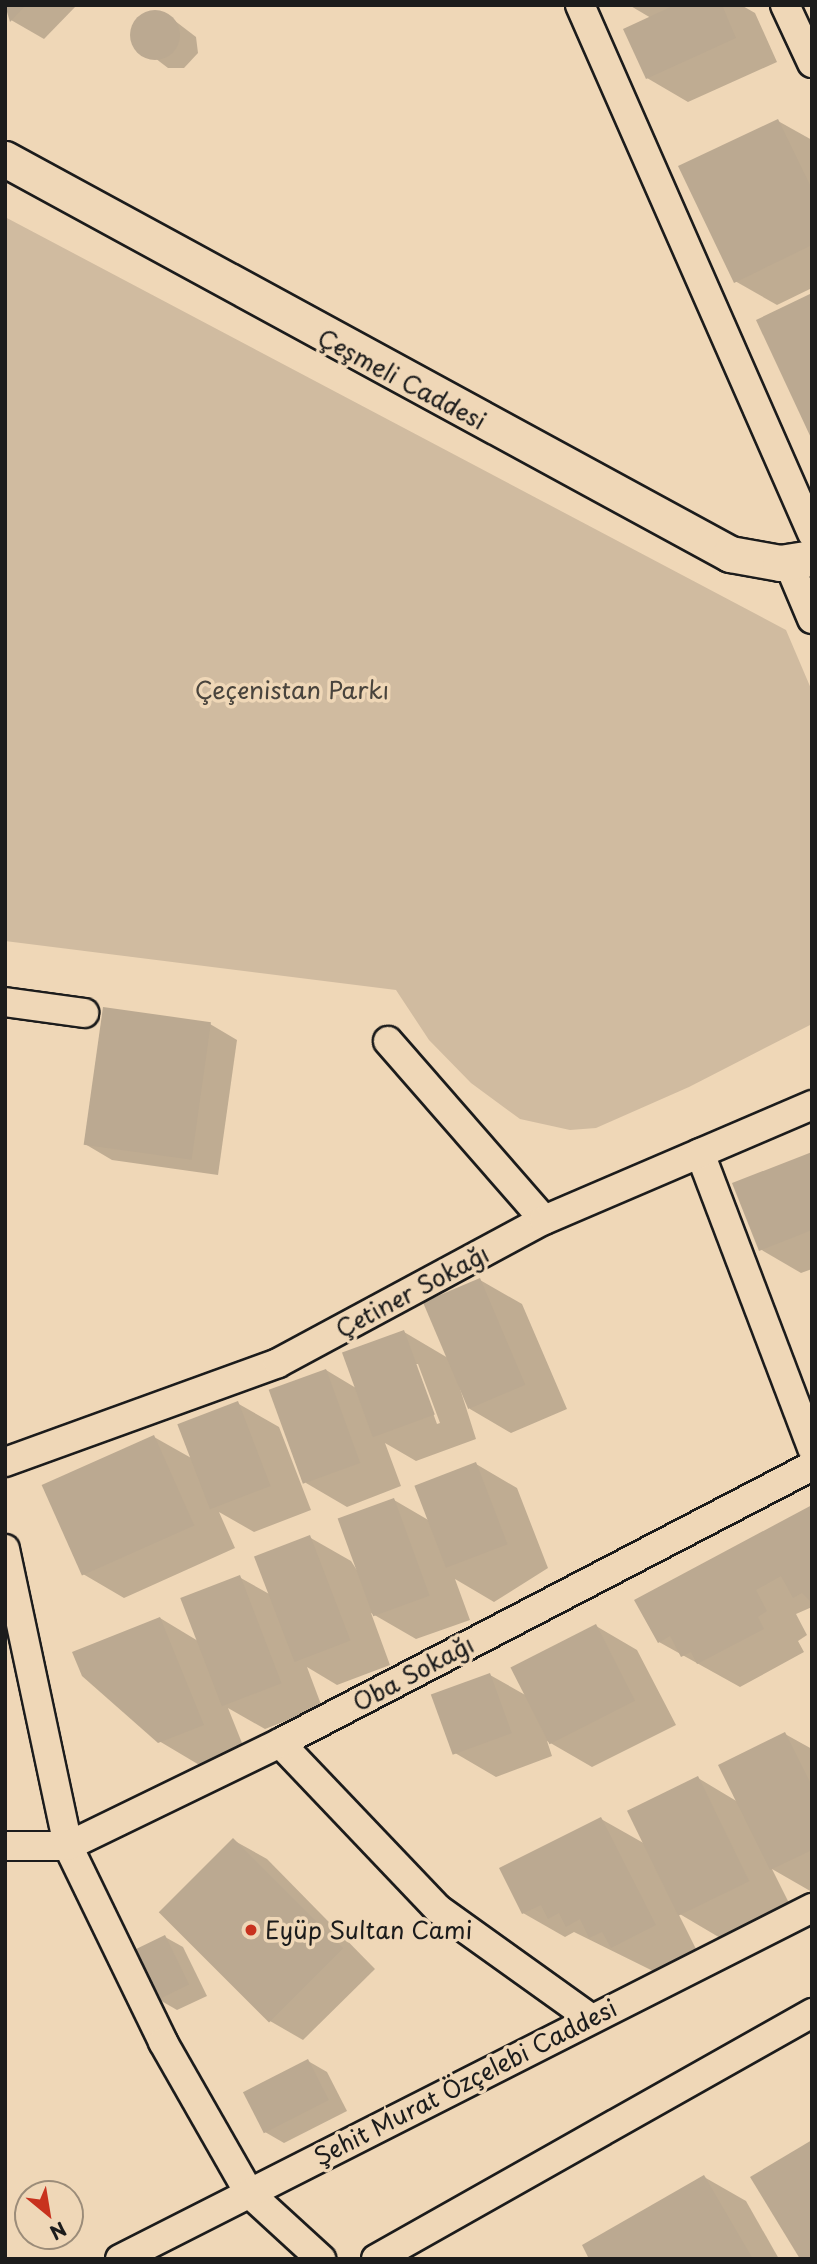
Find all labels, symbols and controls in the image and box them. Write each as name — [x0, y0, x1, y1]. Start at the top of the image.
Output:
street label: Çeşmeli Caddesi — [313, 323, 491, 435]
park label: Çeçenistan Parkı — [195, 676, 389, 704]
street label: Çetiner Sokağı — [330, 1238, 494, 1344]
street label: Oba Sokağı — [347, 1629, 479, 1717]
place label: Eyüp Sultan Cami — [265, 1916, 474, 1944]
marker: Eyüp Sultan Cami — [243, 1922, 259, 1938]
street label: Şehit Murat Özçelebi Caddesi — [308, 1993, 622, 2171]
north arrow — [14, 2180, 84, 2250]
text: N — [45, 2216, 72, 2247]

